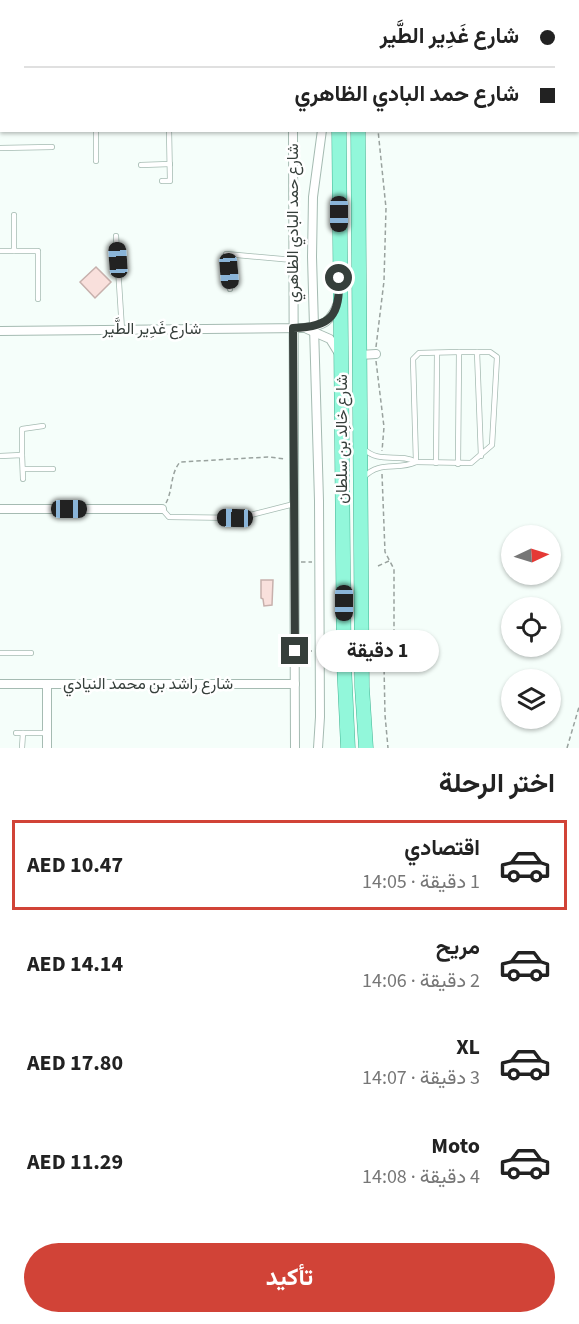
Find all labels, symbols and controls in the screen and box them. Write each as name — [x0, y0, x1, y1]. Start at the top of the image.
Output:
text: شارع غَدِير الطَّير — [380, 20, 519, 52]
text: شارع حمد البادي الظاهري — [294, 78, 519, 110]
street label: شارع حمد البادي الظاهري — [282, 143, 306, 303]
car — [330, 196, 348, 232]
car — [108, 241, 128, 279]
car — [218, 252, 240, 290]
route start — [325, 264, 352, 291]
street label: شارع غَدِير الطَّير — [102, 317, 201, 340]
street label: شارع خالِد بن سلطان — [331, 374, 353, 504]
car — [51, 500, 87, 518]
car — [217, 509, 253, 527]
north arrow — [501, 525, 561, 585]
map controls — [501, 525, 561, 729]
car — [335, 585, 353, 621]
button: locate — [501, 597, 561, 657]
callout: 1 دقيقة — [316, 630, 439, 672]
route end — [281, 637, 308, 664]
text: 1 دقيقة — [347, 637, 408, 665]
button: layers — [501, 669, 561, 729]
street label: شارع راشد بن محمد النيادي — [63, 673, 233, 697]
text: اختر الرحلة — [439, 764, 555, 803]
text: اقتصادي — [404, 832, 480, 864]
icon: car — [498, 838, 552, 892]
text: AED 10.47 — [27, 849, 123, 881]
text: 1 دقيقة · 14:05 — [362, 868, 480, 896]
text: مريح — [436, 931, 480, 963]
icon: car — [498, 937, 552, 991]
text: AED 14.14 — [27, 948, 123, 980]
text: 2 دقيقة · 14:06 — [362, 967, 480, 995]
text: XL — [456, 1031, 480, 1063]
icon: car — [498, 1036, 552, 1090]
text: AED 17.80 — [27, 1047, 123, 1079]
text: 3 دقيقة · 14:07 — [362, 1064, 480, 1092]
text: Moto — [431, 1130, 480, 1162]
icon: car — [498, 1135, 552, 1189]
text: AED 11.29 — [27, 1146, 123, 1178]
text: 4 دقيقة · 14:08 — [362, 1163, 480, 1191]
button: تأكيد — [24, 1243, 555, 1312]

